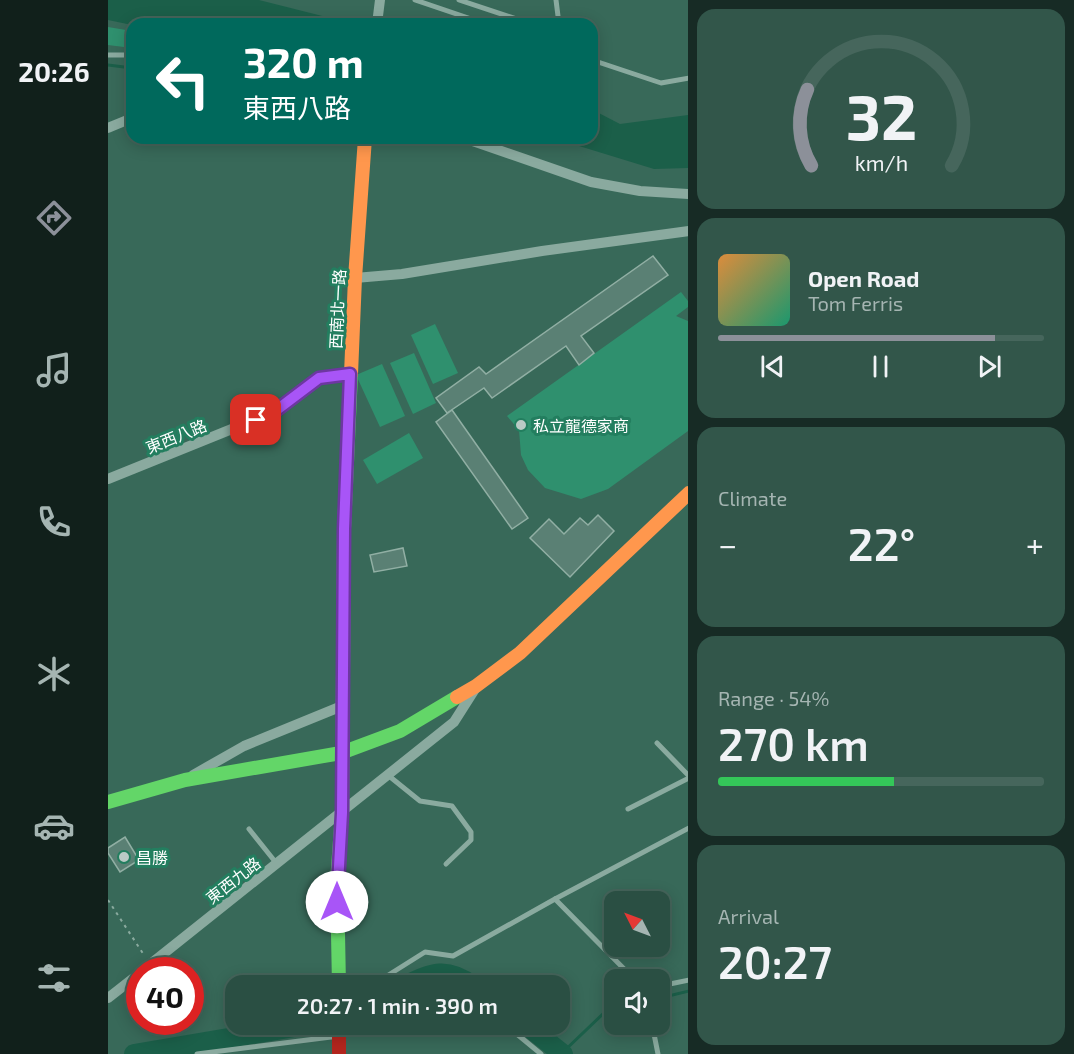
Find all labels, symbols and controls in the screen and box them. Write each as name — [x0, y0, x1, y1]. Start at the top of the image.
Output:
text: 320 m — [243, 36, 364, 86]
icon: left — [144, 42, 222, 120]
text: 20:26 — [18, 55, 90, 87]
text: 32 — [845, 78, 917, 153]
text: 東西八路 — [243, 91, 351, 123]
text: km/h — [854, 150, 908, 175]
icon: directions — [33, 197, 75, 239]
text: Open Road — [808, 265, 920, 291]
street label: 西南北一路 — [325, 269, 349, 349]
text: Tom Ferris — [808, 291, 903, 315]
icon: music — [33, 349, 75, 391]
icon: previous — [756, 350, 789, 383]
icon: pause — [864, 350, 897, 383]
icon: next — [973, 350, 1006, 383]
pin — [230, 394, 281, 445]
icon: arrive — [239, 403, 272, 436]
street label: 東西八路 — [143, 415, 209, 457]
place label: 私立龍德家商 — [533, 416, 629, 435]
marker: 私立龍德家商 — [514, 418, 528, 432]
text: Climate — [718, 486, 787, 510]
icon: phone — [33, 501, 75, 543]
text: 22° — [848, 516, 915, 570]
text: − — [718, 524, 737, 564]
text: + — [1026, 524, 1044, 564]
icon: climate — [33, 653, 75, 695]
text: Range · 54% — [718, 686, 829, 710]
text: 270 km — [718, 716, 869, 770]
icon: car — [33, 805, 75, 847]
place label: 昌勝 — [136, 848, 168, 867]
marker: 昌勝 — [117, 850, 131, 864]
street label: 東西九路 — [202, 853, 264, 907]
position arrow — [305, 870, 369, 934]
north arrow — [604, 891, 670, 957]
map controls — [604, 891, 670, 1035]
text: Arrival — [718, 904, 779, 928]
text: 20:27 — [718, 934, 832, 988]
icon: filters — [33, 957, 75, 999]
speed limit sign: 40 — [126, 957, 204, 1035]
button: sound — [604, 969, 670, 1035]
text: 20:27 · 1 min · 390 m — [297, 992, 498, 1018]

